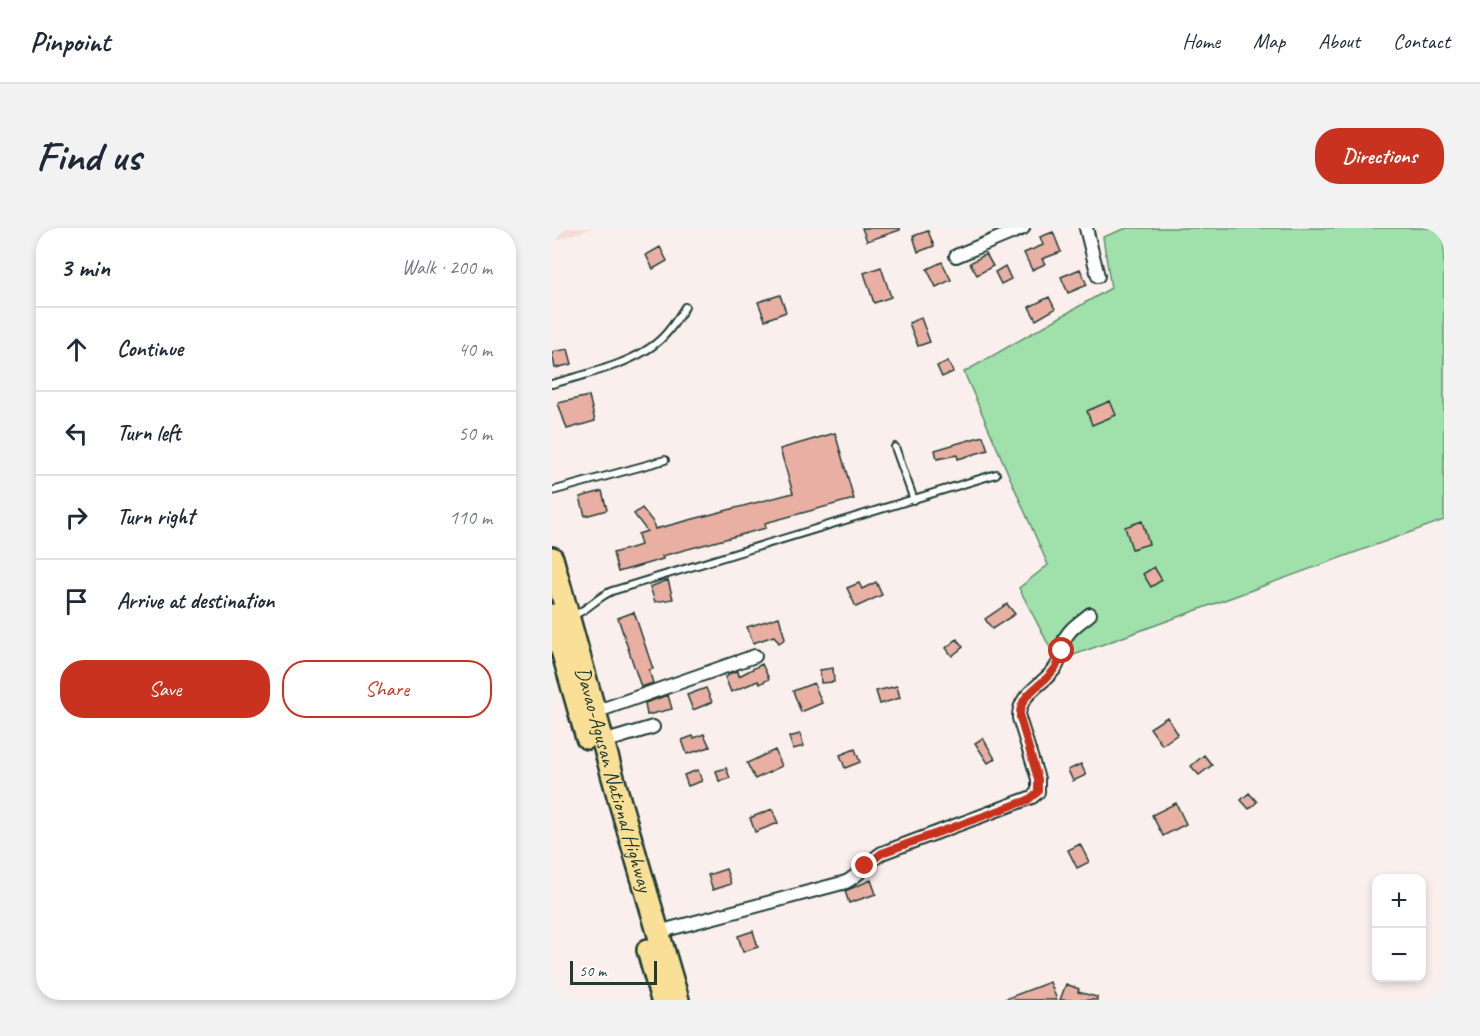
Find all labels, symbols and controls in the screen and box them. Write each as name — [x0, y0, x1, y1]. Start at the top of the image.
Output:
text: Pinpoint — [30, 24, 110, 59]
text: Home — [1182, 28, 1220, 54]
text: Map — [1253, 28, 1285, 54]
text: About — [1318, 28, 1360, 54]
text: Contact — [1393, 28, 1450, 54]
button: Directions — [1315, 128, 1444, 184]
text: Find us — [36, 130, 141, 183]
text: 3 min — [60, 251, 110, 284]
text: Walk · 200 m — [402, 255, 492, 280]
icon: ahead — [60, 333, 93, 366]
text: Continue — [117, 335, 183, 363]
text: 40 m — [458, 337, 492, 362]
icon: left — [60, 417, 93, 450]
text: Turn left — [117, 419, 181, 447]
text: 50 m — [458, 421, 492, 446]
icon: right — [60, 501, 93, 534]
text: Turn right — [117, 503, 194, 531]
text: 110 m — [449, 505, 492, 530]
icon: arrive — [60, 585, 93, 618]
text: Arrive at destination — [117, 587, 274, 615]
route start — [1048, 637, 1074, 663]
button: Save — [60, 660, 270, 718]
button: Share — [282, 660, 492, 718]
street label: Davao-Agusan National Highway — [570, 664, 659, 897]
route end — [851, 852, 877, 878]
map controls — [1372, 874, 1426, 982]
button: + — [1372, 874, 1426, 928]
button: − — [1372, 928, 1426, 982]
scale bar — [570, 958, 657, 986]
text: 50 m — [579, 961, 606, 981]

